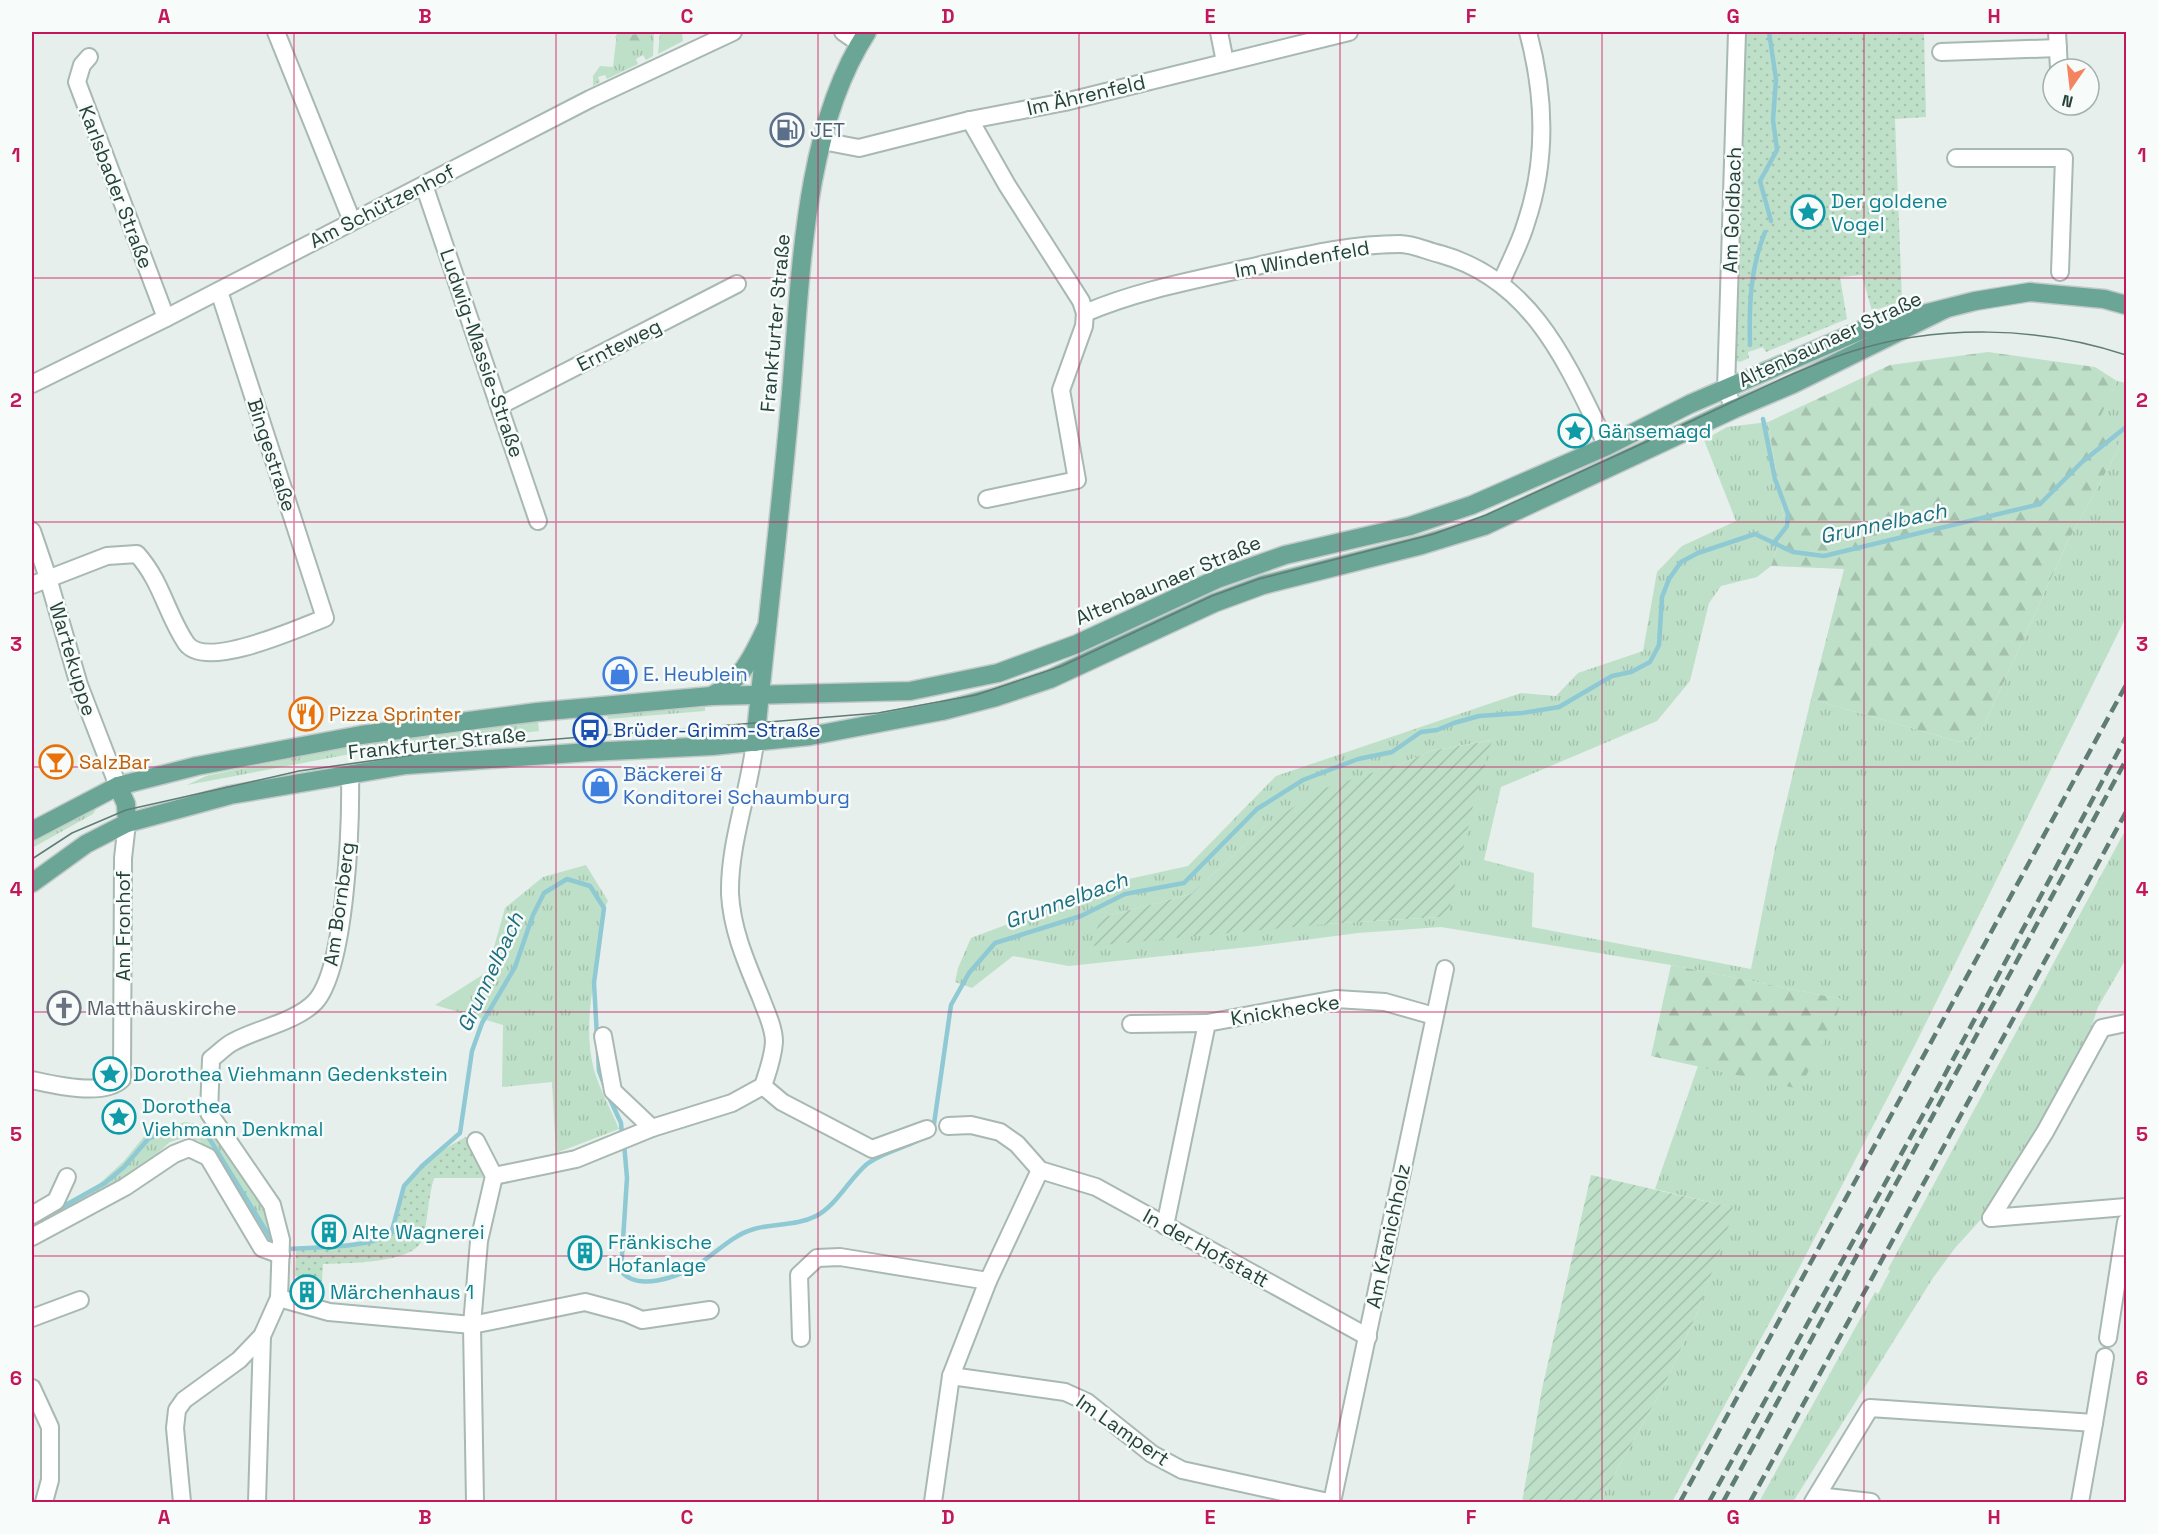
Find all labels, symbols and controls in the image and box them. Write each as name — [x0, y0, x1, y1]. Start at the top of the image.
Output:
text: A — [158, 3, 171, 29]
text: B — [418, 3, 432, 29]
text: C — [681, 3, 694, 29]
text: D — [941, 3, 955, 29]
text: E — [1204, 3, 1216, 29]
text: F — [1466, 3, 1477, 29]
text: G — [1726, 3, 1740, 29]
text: H — [1987, 3, 2001, 29]
north arrow — [2041, 57, 2101, 117]
street label: Im Ährenfeld — [1024, 69, 1148, 121]
text: N — [2060, 90, 2075, 113]
street label: Karlsbader Straße — [73, 102, 159, 272]
fuel station icon: JET — [769, 112, 805, 148]
place label: JET — [810, 117, 845, 143]
text: 1 — [11, 142, 21, 168]
text: 1 — [2137, 142, 2147, 168]
street label: Am Goldbach — [1717, 146, 1747, 274]
street label: Am Schützenhof — [305, 158, 459, 254]
place label: Der goldene Vogel — [1831, 188, 1948, 237]
place icon: Der goldene Vogel — [1790, 194, 1826, 230]
street label: Frankfurter Straße — [754, 233, 796, 413]
street label: Im Windenfeld — [1233, 234, 1371, 284]
street label: Ludwig-Massie-Straße — [434, 245, 530, 461]
street label: Altenbaunaer Straße — [1734, 285, 1926, 393]
street label: Ernteweg — [572, 313, 666, 377]
text: 2 — [10, 387, 22, 413]
text: 2 — [2136, 387, 2148, 413]
street label: Bingestraße — [241, 395, 303, 515]
place icon: Gänsemagd — [1557, 413, 1593, 449]
place label: Gänsemagd — [1598, 418, 1712, 444]
water label: Grunnelbach — [1817, 496, 1950, 550]
street label: Altenbaunaer Straße — [1071, 529, 1265, 631]
street label: Wartekuppe — [43, 599, 103, 719]
text: 3 — [10, 631, 22, 657]
text: 3 — [2136, 631, 2148, 657]
shop icon: E. Heublein — [602, 656, 638, 692]
place label: E. Heublein — [643, 661, 748, 687]
restaurant icon: Pizza Sprinter — [288, 696, 324, 732]
place label: Pizza Sprinter — [329, 701, 461, 727]
bus stop icon: Brüder-Grimm-Straße — [572, 712, 608, 748]
place label: Brüder-Grimm-Straße — [613, 717, 821, 743]
street label: Frankfurter Straße — [347, 721, 527, 765]
bar icon: SalzBar — [38, 744, 74, 780]
place label: SalzBar — [79, 749, 150, 775]
place label: Bäckerei & Konditorei Schaumburg — [623, 761, 850, 810]
shop icon: Bäckerei & Konditorei Schaumburg — [582, 768, 618, 804]
street label: Am Bornberg — [317, 840, 361, 968]
water label: Grunnelbach — [1001, 865, 1132, 935]
street label: Am Fronhof — [110, 871, 136, 981]
text: 4 — [10, 876, 23, 902]
text: 4 — [2136, 876, 2149, 902]
water label: Grunnelbach — [451, 907, 530, 1036]
street label: Knickhecke — [1229, 989, 1341, 1031]
church icon: Matthäuskirche — [46, 990, 82, 1026]
place label: Matthäuskirche — [87, 995, 237, 1021]
place icon: Dorothea Viehmann Gedenkstein — [92, 1056, 128, 1092]
place label: Dorothea Viehmann Gedenkstein — [133, 1061, 448, 1087]
place label: Dorothea Viehmann Denkmal — [142, 1093, 323, 1142]
place icon: Dorothea Viehmann Denkmal — [101, 1099, 137, 1135]
text: 5 — [10, 1121, 22, 1147]
text: 5 — [2136, 1121, 2148, 1147]
street label: Am Kranichholz — [1360, 1161, 1416, 1311]
street label: In der Hofstatt — [1138, 1203, 1274, 1293]
building icon: Alte Wagnerei — [311, 1214, 347, 1250]
place label: Alte Wagnerei — [352, 1219, 485, 1245]
place label: Fränkische Hofanlage — [608, 1229, 712, 1278]
building icon: Fränkische Hofanlage — [567, 1235, 603, 1271]
building icon: Märchenhaus 1 — [289, 1274, 325, 1310]
place label: Märchenhaus 1 — [330, 1279, 474, 1305]
text: 6 — [10, 1365, 22, 1391]
text: 6 — [2136, 1365, 2148, 1391]
street label: Im Lampert — [1071, 1388, 1175, 1472]
text: A — [158, 1504, 171, 1530]
text: B — [418, 1504, 432, 1530]
text: C — [681, 1504, 694, 1530]
text: D — [941, 1504, 955, 1530]
text: E — [1204, 1504, 1216, 1530]
text: F — [1466, 1504, 1477, 1530]
text: G — [1726, 1504, 1740, 1530]
text: H — [1987, 1504, 2001, 1530]

